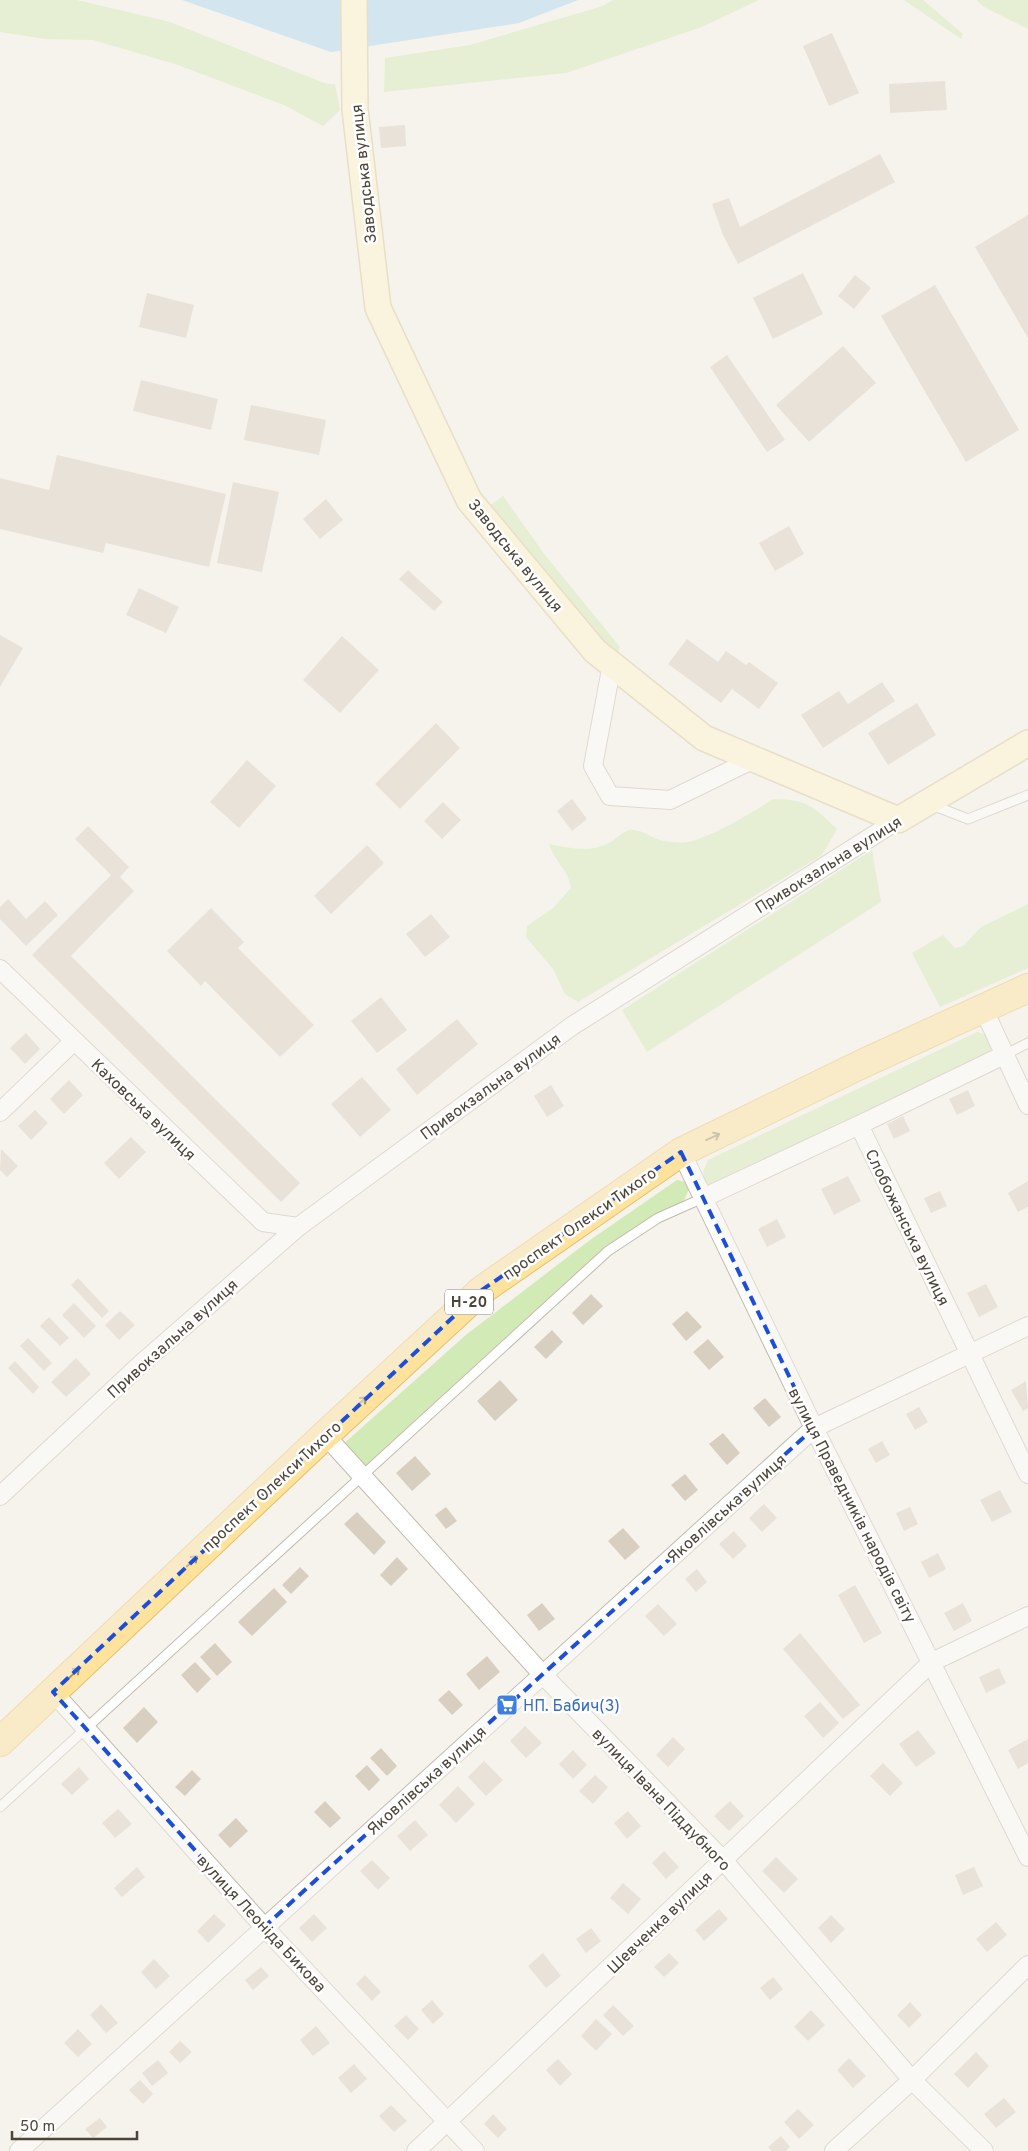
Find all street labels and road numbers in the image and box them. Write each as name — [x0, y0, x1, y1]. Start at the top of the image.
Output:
street label: Заводська вулиця — [348, 103, 382, 244]
street label: Заводська вулиця — [463, 496, 566, 617]
street label: Привокзальна вулиця — [752, 812, 906, 919]
street label: Привокзальна вулиця — [417, 1030, 565, 1145]
street label: Каховська вулиця — [86, 1055, 199, 1166]
street label: Слобожанська вулиця — [860, 1146, 953, 1309]
street label: проспект Олекси Тихого — [499, 1164, 661, 1285]
street label: Привокзальна вулиця — [104, 1276, 243, 1403]
road number: Н-20 — [445, 1290, 493, 1314]
street label: вулиця Праведників народів світу — [783, 1385, 919, 1627]
street label: проспект Олекси Тихого — [198, 1418, 346, 1557]
street label: Яковлівська вулиця — [663, 1450, 791, 1568]
street label: Яковлівська вулиця — [363, 1722, 491, 1840]
street label: вулиця Івана Піддубного — [587, 1725, 734, 1876]
street label: вулиця Леоніда Бикова — [192, 1851, 330, 1997]
street label: Шевченка вулиця — [604, 1868, 717, 1979]

